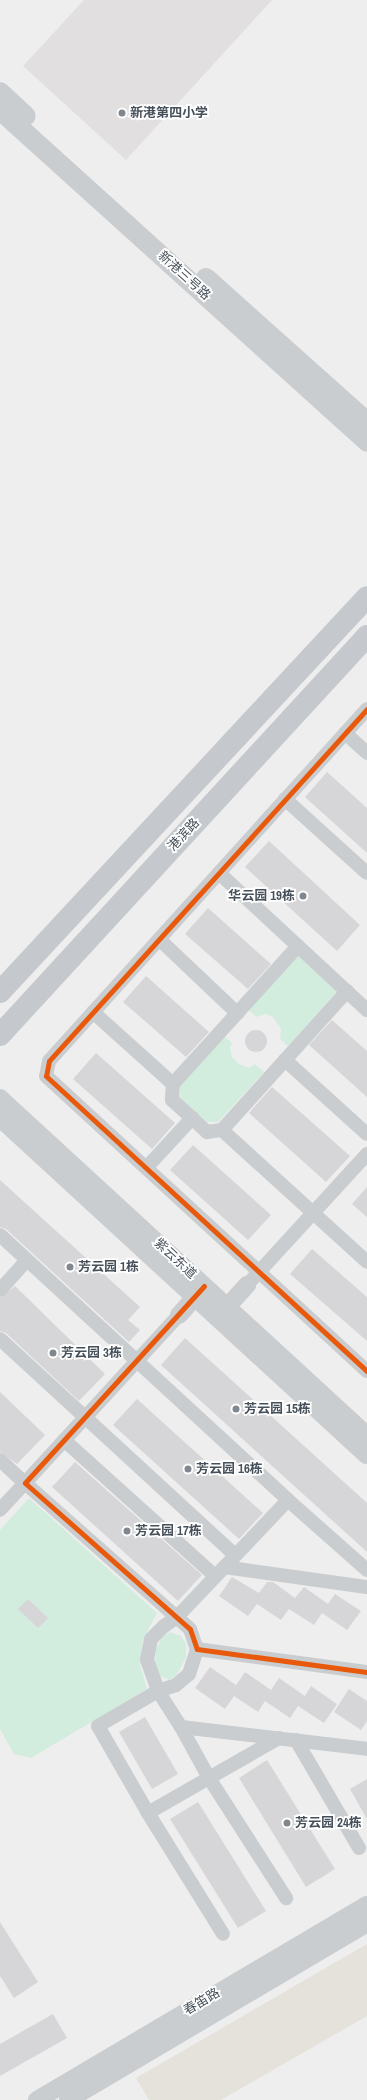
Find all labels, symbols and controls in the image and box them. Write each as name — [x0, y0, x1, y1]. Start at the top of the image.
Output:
place label: 新港第四小学 — [130, 105, 208, 121]
marker: 新港第四小学 — [117, 108, 127, 118]
street label: 新港三号路 — [155, 248, 213, 304]
street label: 港滨路 — [165, 815, 203, 855]
place label: 华云园 19栋 — [228, 888, 295, 904]
marker: 华云园 19栋 — [298, 891, 308, 901]
street label: 紫云东道 — [151, 1236, 199, 1282]
place label: 芳云园 1栋 — [78, 1259, 139, 1275]
marker: 芳云园 1栋 — [65, 1262, 75, 1272]
place label: 芳云园 3栋 — [61, 1345, 122, 1361]
marker: 芳云园 3栋 — [48, 1348, 58, 1358]
place label: 芳云园 15栋 — [244, 1401, 311, 1417]
marker: 芳云园 15栋 — [231, 1404, 241, 1414]
place label: 芳云园 16栋 — [196, 1461, 263, 1477]
marker: 芳云园 16栋 — [183, 1464, 193, 1474]
place label: 芳云园 17栋 — [135, 1523, 202, 1539]
marker: 芳云园 17栋 — [122, 1526, 132, 1536]
place label: 芳云园 24栋 — [295, 1815, 362, 1831]
marker: 芳云园 24栋 — [282, 1818, 292, 1828]
street label: 春笛路 — [181, 1985, 223, 2019]

